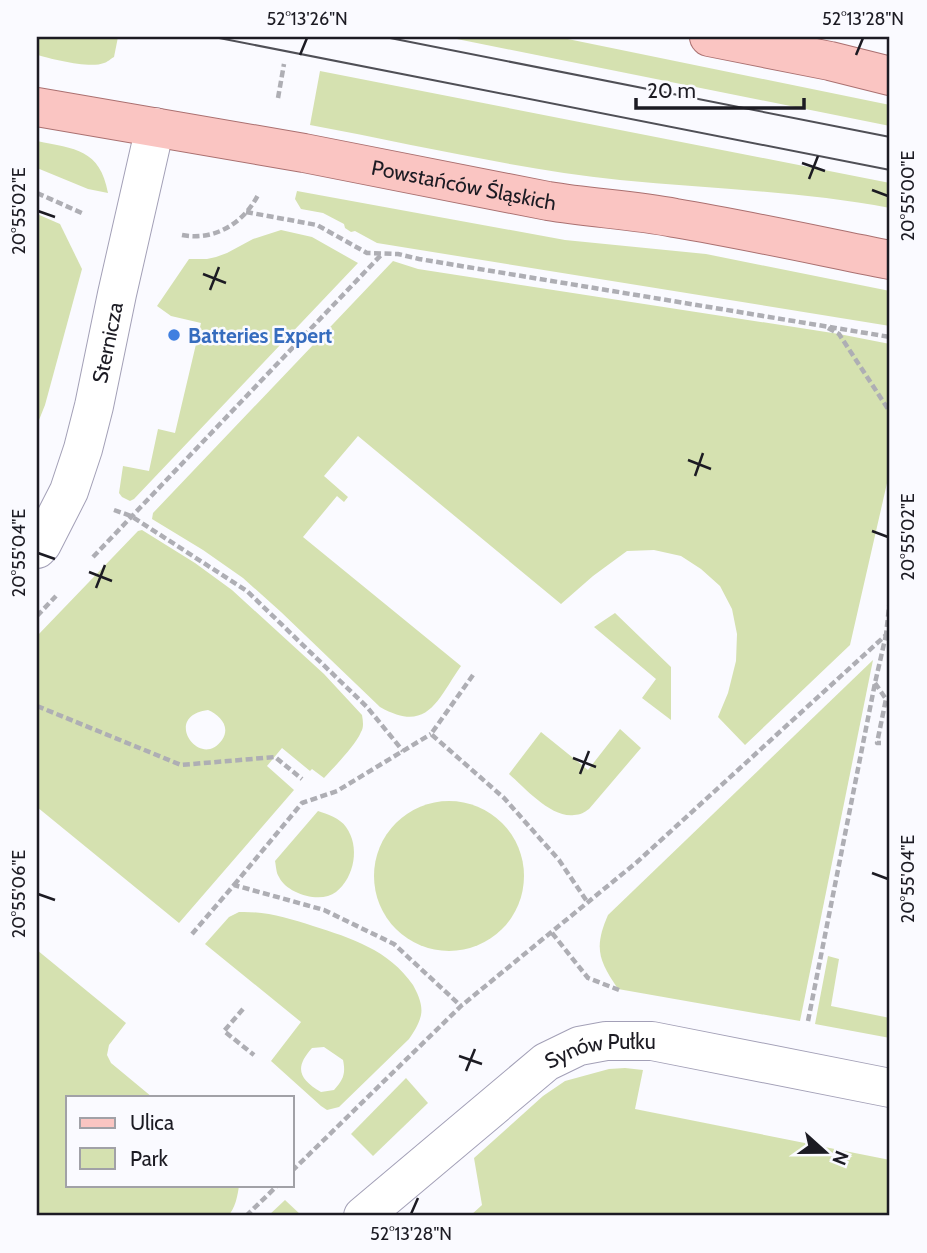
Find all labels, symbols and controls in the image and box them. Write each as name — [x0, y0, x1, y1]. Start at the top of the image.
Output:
text: 52°13'26"N — [266, 8, 348, 30]
text: 52°13'28"N — [822, 8, 904, 30]
scale bar — [636, 66, 804, 110]
text: 20 m — [647, 78, 696, 103]
text: 20°55'00"E — [897, 151, 919, 241]
street label: Powstańców Śląskich — [369, 154, 558, 215]
text: 20°55'02"E — [8, 167, 30, 255]
street label: Sternicza — [87, 300, 128, 385]
place label: Batteries Expert — [188, 323, 332, 348]
marker: Batteries Expert — [166, 327, 182, 343]
text: 20°55'02"E — [897, 493, 919, 581]
text: 20°55'04"E — [8, 509, 30, 597]
text: 20°55'04"E — [897, 835, 919, 923]
text: 20°55'06"E — [8, 850, 30, 938]
street label: Synów Pułku — [540, 1028, 656, 1073]
legend — [66, 1096, 294, 1186]
text: Ulica — [130, 1110, 174, 1135]
north arrow — [790, 1116, 860, 1186]
text: Park — [130, 1146, 168, 1171]
text: N — [827, 1148, 854, 1168]
text: 52°13'28"N — [370, 1223, 452, 1245]

